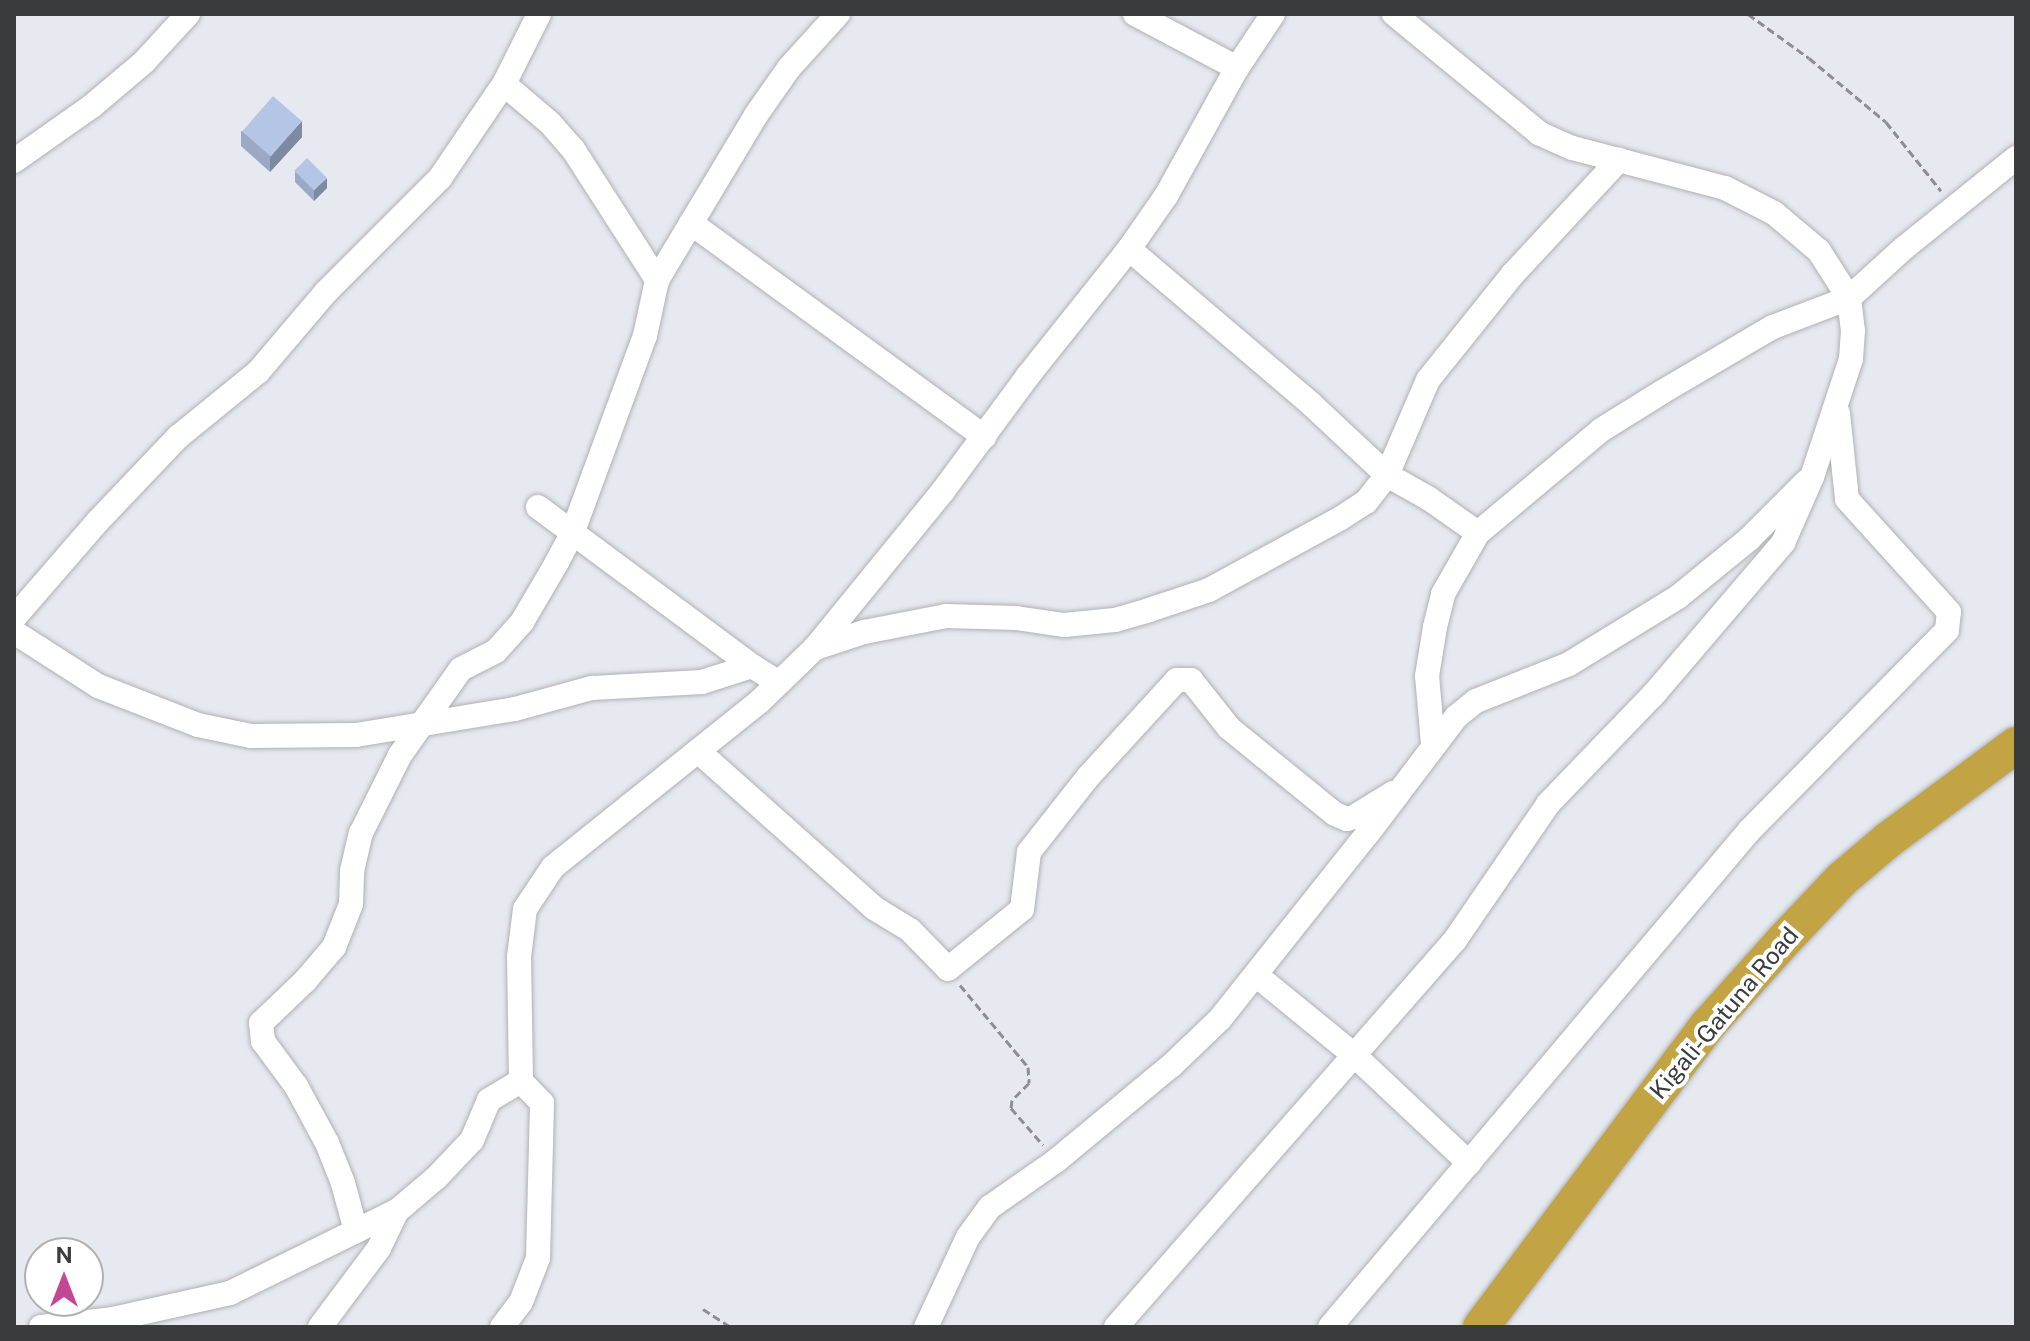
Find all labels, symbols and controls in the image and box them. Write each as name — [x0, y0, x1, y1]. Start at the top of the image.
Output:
street label: Kigali-Gatuna Road — [1644, 921, 1804, 1105]
north arrow — [24, 1237, 104, 1317]
text: N — [55, 1242, 73, 1268]

